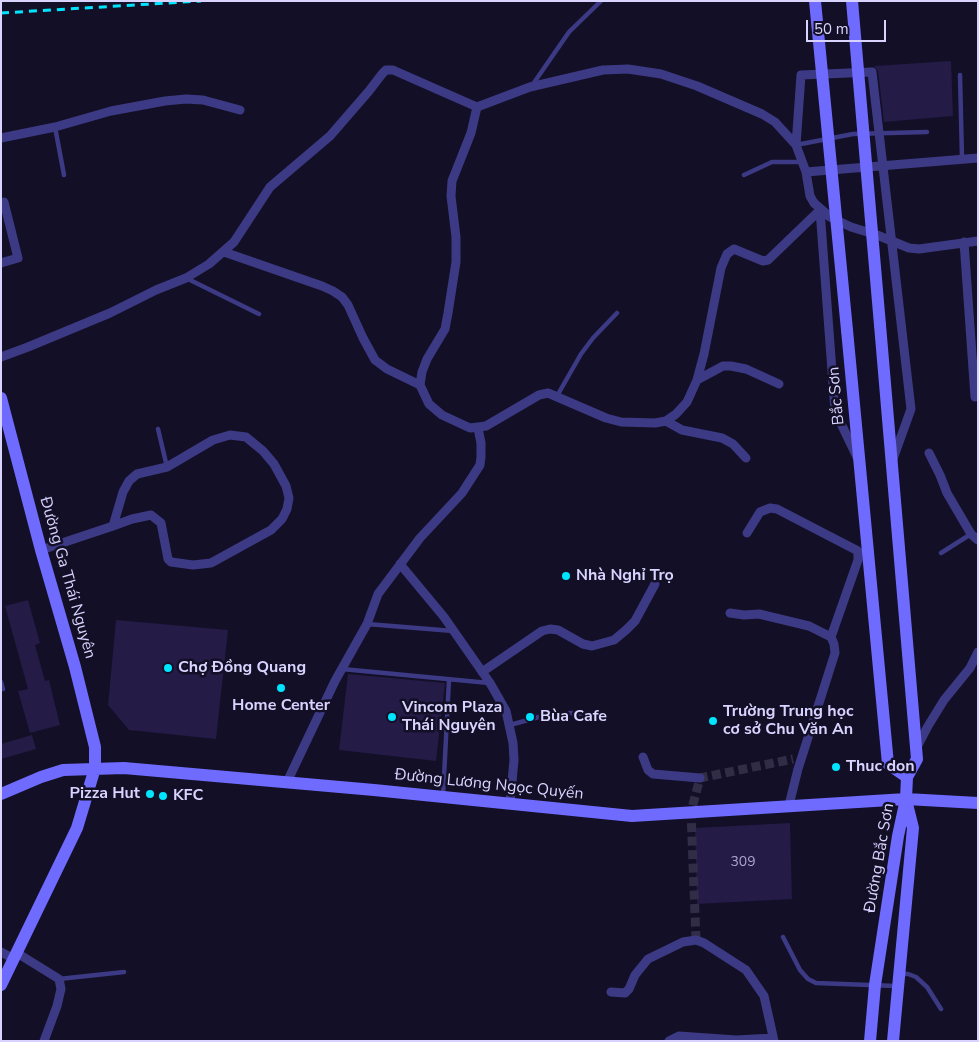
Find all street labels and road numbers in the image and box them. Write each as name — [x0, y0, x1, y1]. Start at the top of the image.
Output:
street label: Bắc Sơn — [825, 366, 849, 426]
street label: Đường Ga Thái Nguyên — [35, 495, 99, 661]
street label: Đường Lương Ngọc Quyến — [394, 766, 584, 804]
street label: Đường Bắc Sơn — [861, 802, 899, 914]

